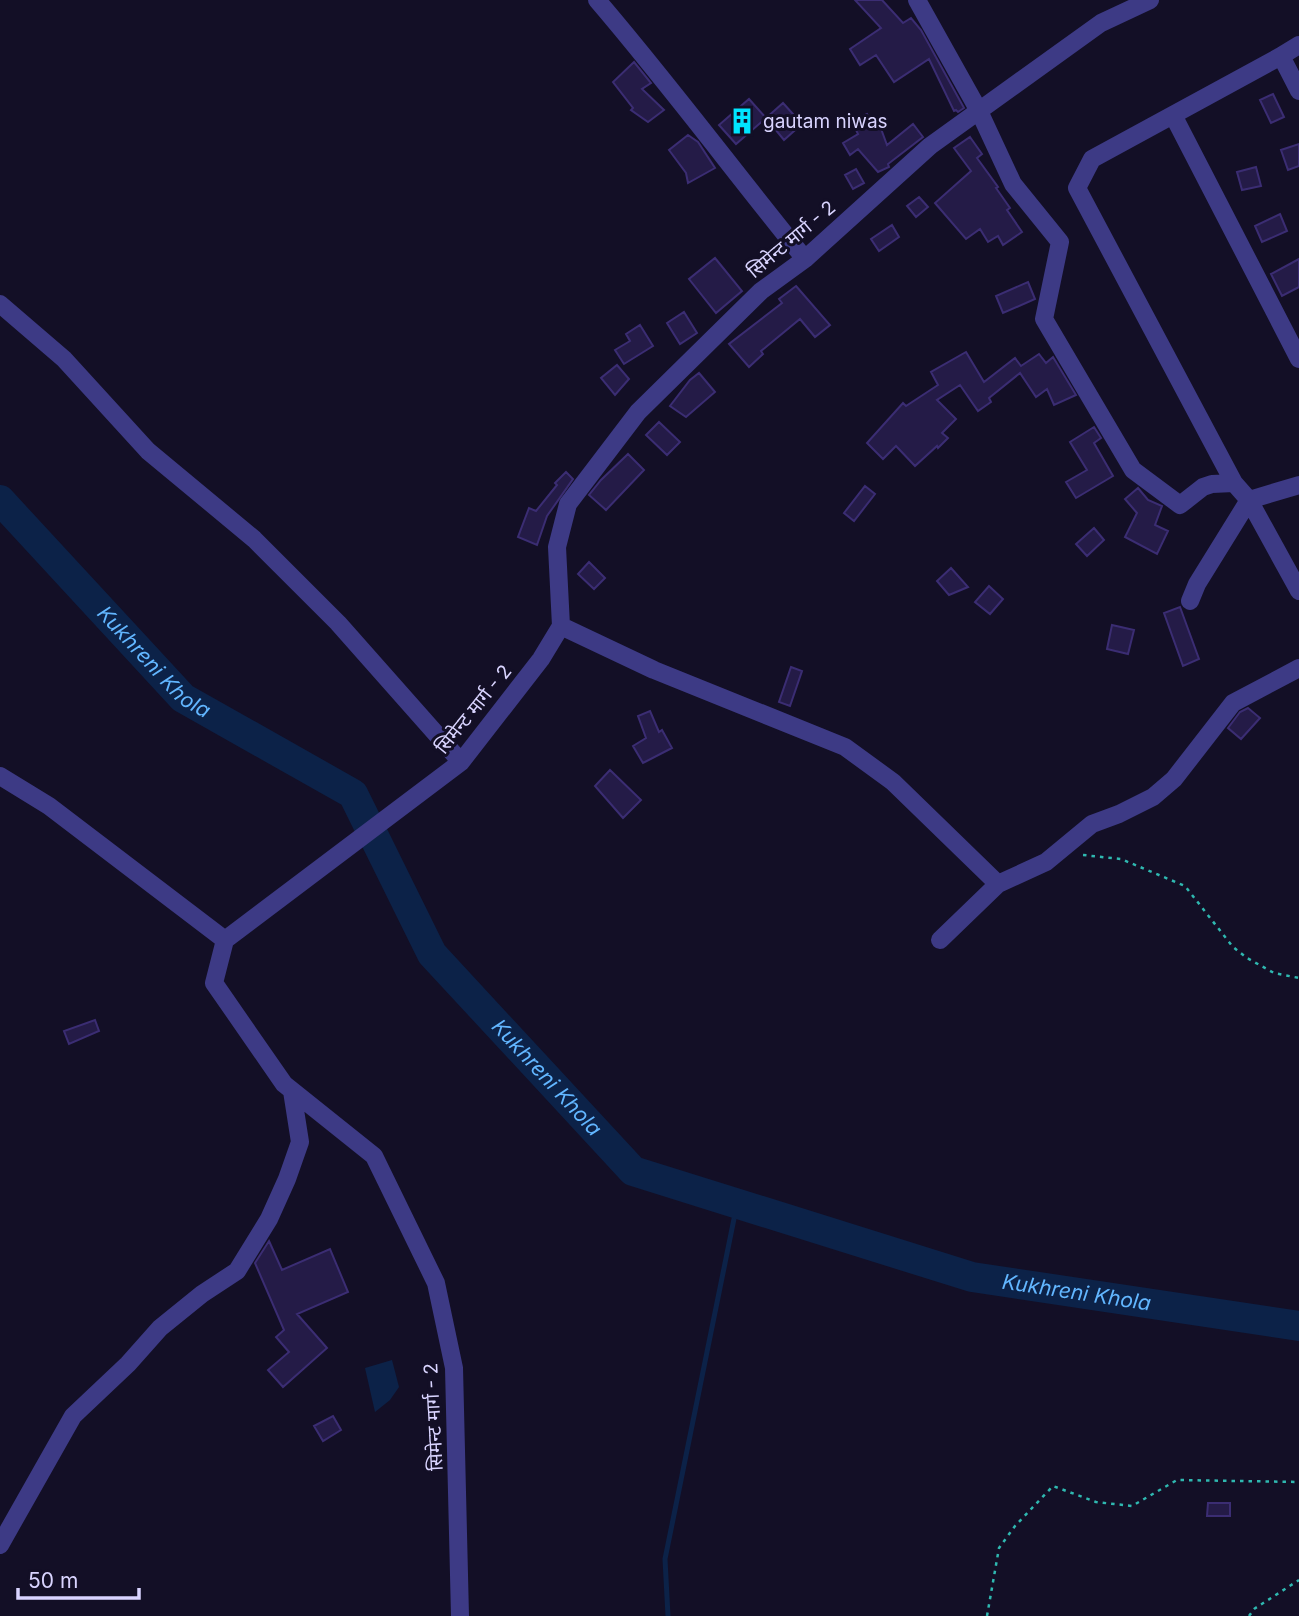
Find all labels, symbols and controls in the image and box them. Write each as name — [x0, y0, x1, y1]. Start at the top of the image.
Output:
building icon: gautam niwas — [727, 106, 757, 136]
place label: gautam niwas — [763, 110, 888, 133]
street label: सिमेन्ट मार्ग - 2 — [743, 196, 840, 283]
water label: Kukhreni Khola — [92, 601, 215, 723]
street label: सिमेन्ट मार्ग - 2 — [430, 660, 516, 759]
water label: Kukhreni Khola — [487, 1014, 607, 1141]
water label: Kukhreni Khola — [1001, 1269, 1153, 1316]
street label: सिमेन्ट मार्ग - 2 — [419, 1362, 448, 1472]
scale bar — [18, 1556, 138, 1600]
text: 50 m — [28, 1568, 78, 1593]

